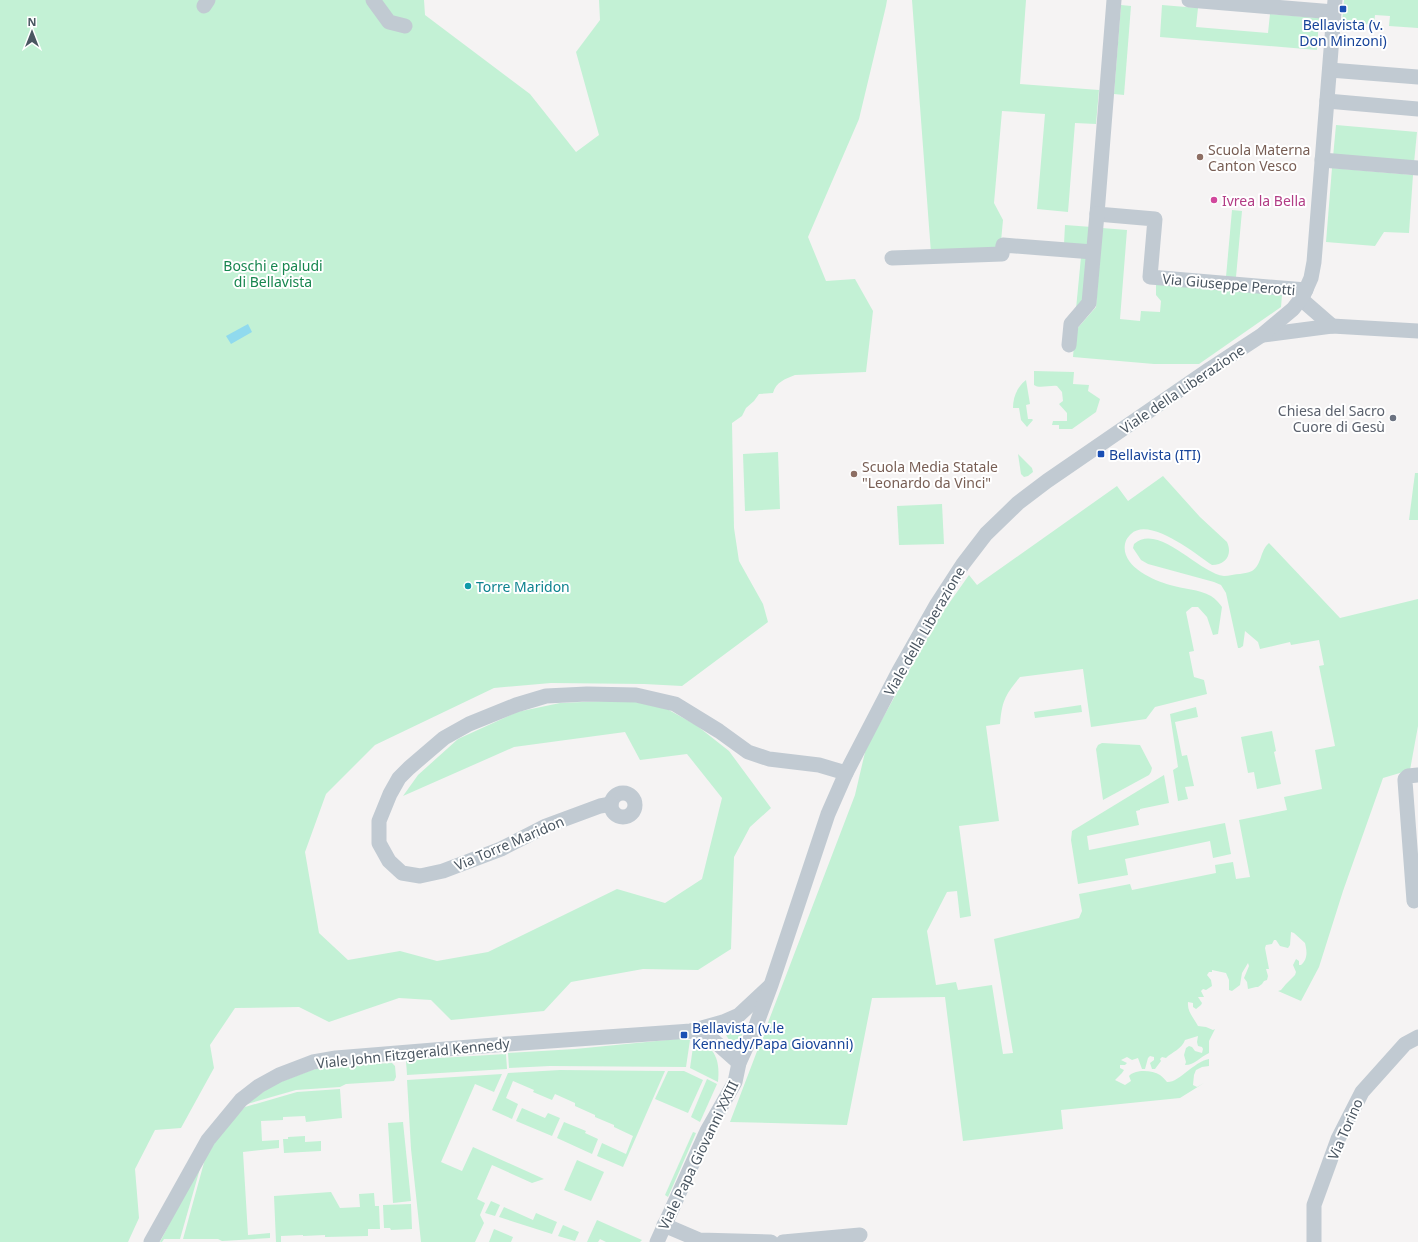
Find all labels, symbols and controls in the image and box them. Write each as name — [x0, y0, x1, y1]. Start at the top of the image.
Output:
marker: Bellavista (v. Don Minzoni) — [1338, 4, 1348, 14]
north arrow — [12, 12, 52, 52]
text: N — [28, 14, 36, 29]
place label: Bellavista (v. Don Minzoni) — [1299, 15, 1387, 50]
place label: Scuola Materna Canton Vesco — [1208, 140, 1310, 175]
marker: Scuola Materna Canton Vesco — [1195, 152, 1205, 162]
place label: Ivrea la Bella — [1222, 191, 1306, 210]
marker: Ivrea la Bella — [1209, 195, 1219, 205]
park label: Boschi e paludi di Bellavista — [223, 256, 323, 291]
street label: Via Giuseppe Perotti — [1162, 269, 1296, 299]
street label: Viale della Liberazione — [1116, 340, 1248, 438]
place label: Chiesa del Sacro Cuore di Gesù — [1278, 401, 1385, 436]
marker: Chiesa del Sacro Cuore di Gesù — [1388, 413, 1398, 423]
place label: Bellavista (ITI) — [1109, 445, 1201, 464]
marker: Bellavista (ITI) — [1096, 449, 1106, 459]
place label: Scuola Media Statale "Leonardo da Vinci" — [862, 457, 998, 492]
marker: Scuola Media Statale "Leonardo da Vinci" — [849, 469, 859, 479]
street label: Viale della Liberazione — [879, 563, 969, 699]
place label: Torre Maridon — [476, 577, 570, 596]
marker: Torre Maridon — [463, 581, 473, 591]
street label: Via Torre Maridon — [451, 811, 567, 875]
place label: Bellavista (v.le Kennedy/Papa Giovanni) — [692, 1018, 853, 1053]
marker: Bellavista (v.le Kennedy/Papa Giovanni) — [679, 1030, 689, 1040]
street label: Viale John Fitzgerald Kennedy — [316, 1033, 511, 1073]
street label: Viale Papa Giovanni XXIII — [654, 1077, 743, 1233]
street label: Via Torino — [1323, 1095, 1367, 1163]

